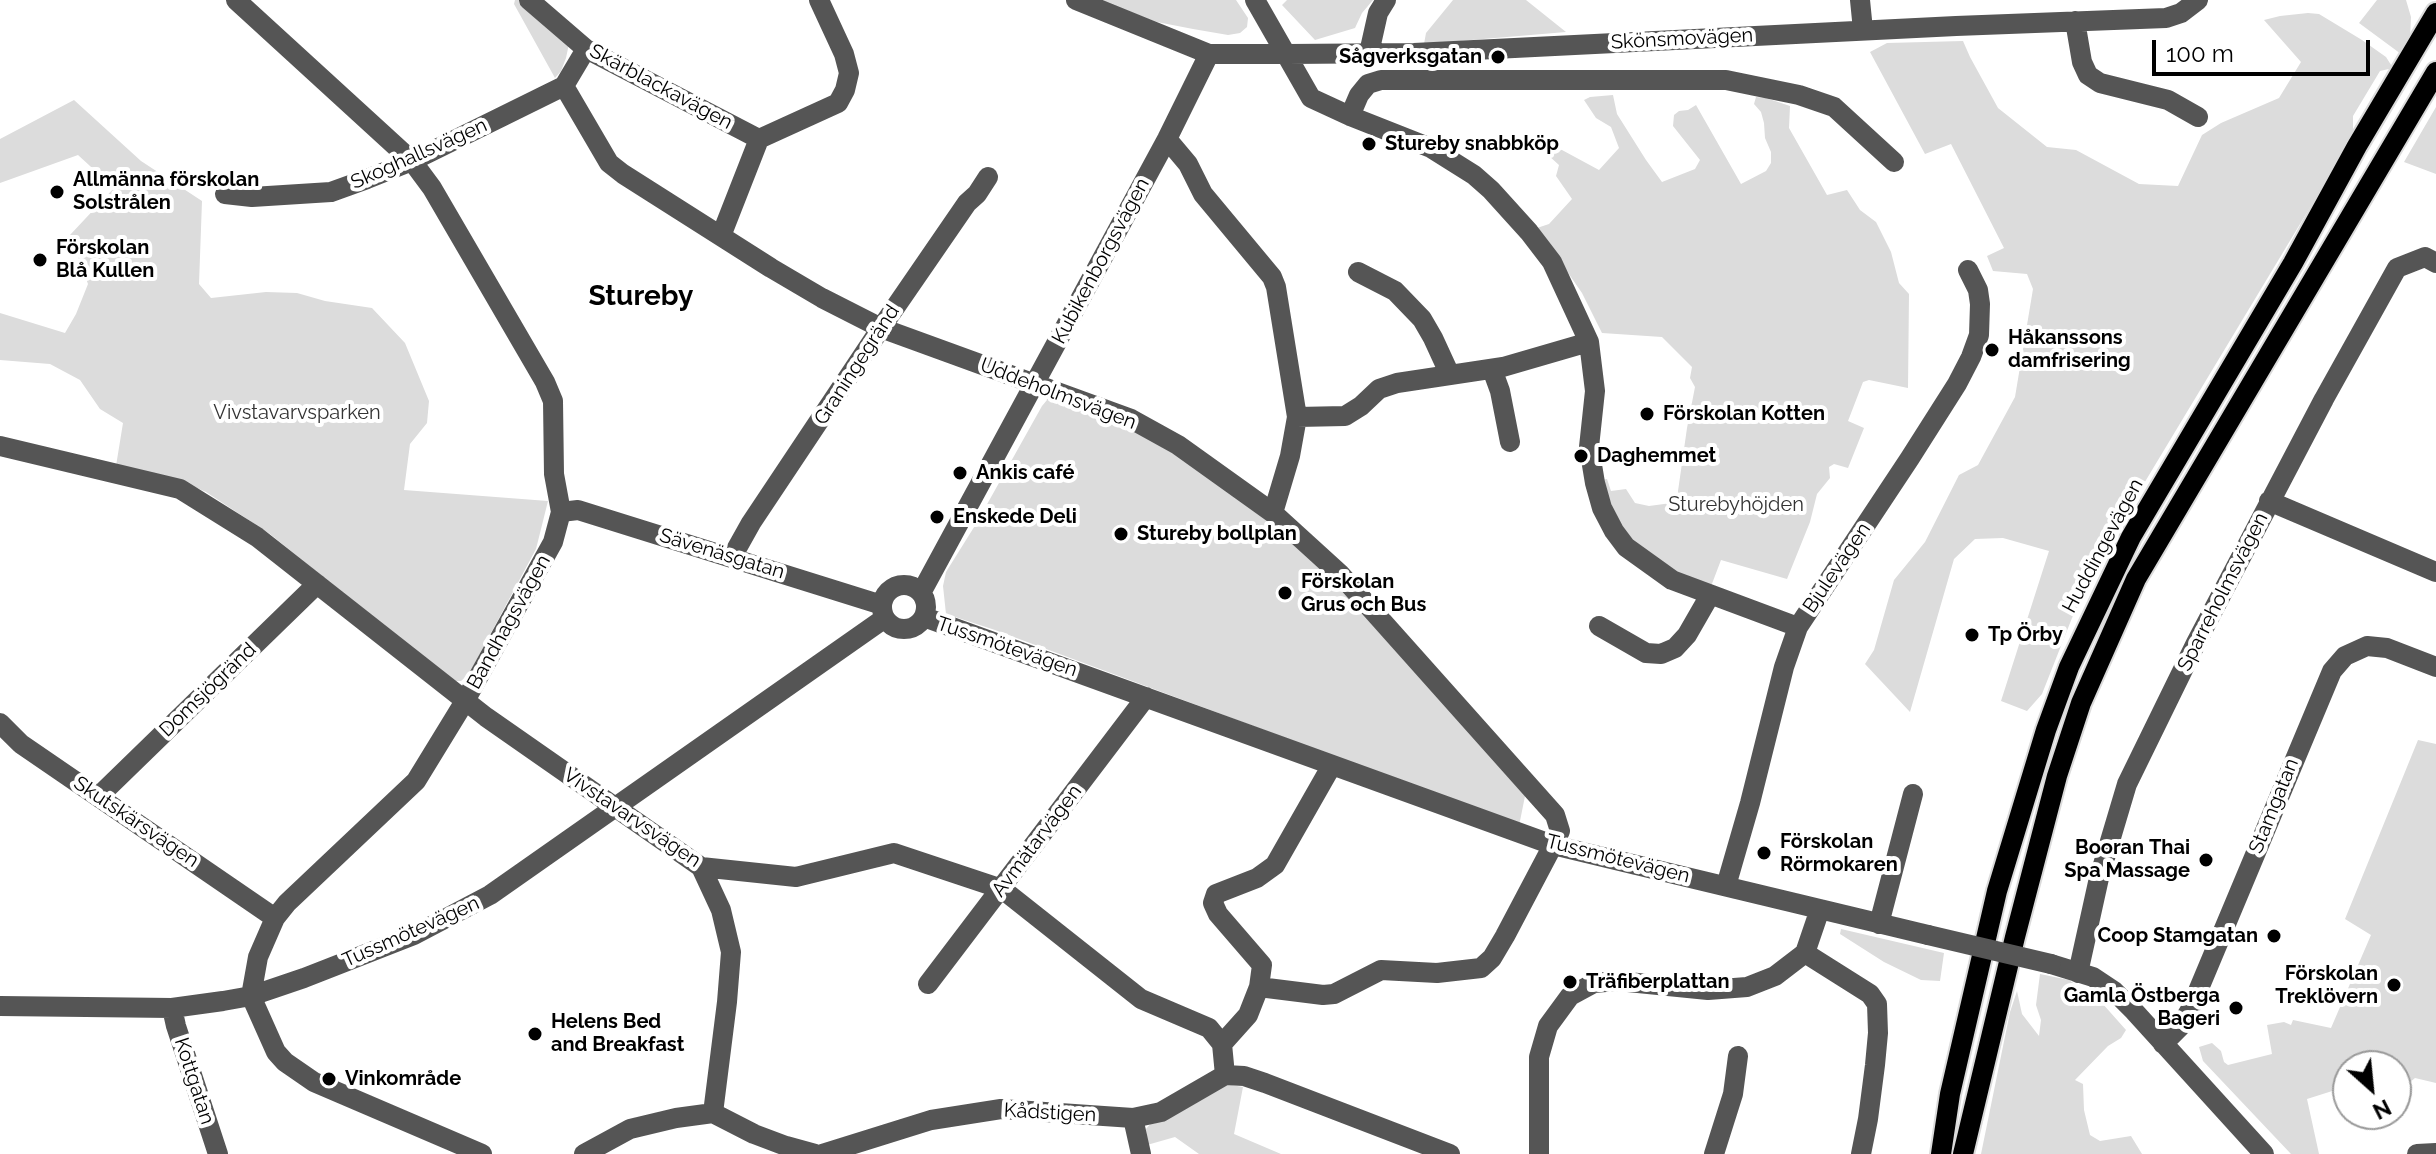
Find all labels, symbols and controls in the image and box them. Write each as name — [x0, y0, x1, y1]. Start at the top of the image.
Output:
street label: Skönsmovägen — [1610, 23, 1754, 55]
scale bar — [2156, 24, 2374, 74]
street label: Skärblackavägen — [585, 39, 737, 135]
text: 100 m — [2166, 39, 2234, 68]
place label: Sågverksgatan — [1339, 45, 1482, 69]
marker: Sågverksgatan — [1489, 48, 1507, 66]
street label: Skoghallsvägen — [347, 113, 491, 195]
place label: Stureby snabbköp — [1385, 132, 1559, 156]
marker: Stureby snabbköp — [1360, 135, 1378, 153]
place label: Allmänna förskolan Solstrålen — [73, 168, 259, 215]
street label: Kubikenborgsvägen — [1047, 174, 1155, 348]
marker: Allmänna förskolan Solstrålen — [48, 183, 66, 201]
place label: Förskolan Blå Kullen — [56, 236, 154, 283]
marker: Förskolan Blå Kullen — [31, 251, 49, 269]
district label: Stureby — [589, 280, 693, 314]
street label: Graningegränd — [809, 300, 905, 430]
place label: Håkanssons damfrisering — [2008, 326, 2131, 373]
marker: Håkanssons damfrisering — [1983, 341, 2001, 359]
street label: Uddeholmsvägen — [976, 353, 1140, 435]
park label: Vivstavarvsparken — [213, 401, 381, 425]
place label: Förskolan Kotten — [1663, 402, 1825, 426]
marker: Förskolan Kotten — [1638, 405, 1656, 423]
place label: Daghemmet — [1597, 444, 1716, 468]
marker: Daghemmet — [1572, 447, 1590, 465]
place label: Ankis café — [976, 461, 1074, 485]
marker: Ankis café — [951, 464, 969, 482]
street label: Huddingevägen — [2058, 475, 2148, 617]
park label: Sturebyhöjden — [1668, 493, 1804, 517]
place label: Enskede Deli — [953, 505, 1077, 529]
marker: Enskede Deli — [928, 508, 946, 526]
street label: Sparreholmsvägen — [2173, 509, 2273, 675]
street label: Bjulevägen — [1798, 518, 1876, 618]
place label: Stureby bollplan — [1137, 522, 1297, 546]
street label: Sävenäsgatan — [657, 524, 787, 584]
marker: Stureby bollplan — [1112, 525, 1130, 543]
street label: Bandhagsvägen — [462, 551, 556, 693]
place label: Förskolan Grus och Bus — [1301, 570, 1426, 617]
marker: Förskolan Grus och Bus — [1276, 584, 1294, 602]
street label: Tussmötevägen — [934, 612, 1080, 682]
place label: Tp Örby — [1988, 623, 2063, 647]
marker: Tp Örby — [1963, 626, 1981, 644]
street label: Domsjögränd — [155, 638, 261, 742]
street label: Stamgatan — [2244, 755, 2304, 857]
street label: Vivstavarvsvägen — [559, 763, 705, 873]
street label: Skutskärsvägen — [69, 771, 203, 873]
street label: Avmätarvägen — [987, 780, 1087, 902]
street label: Tussmötevägen — [1544, 830, 1692, 888]
place label: Förskolan Rörmokaren — [1780, 830, 1898, 877]
place label: Booran Thai Spa Massage — [2064, 836, 2190, 883]
marker: Förskolan Rörmokaren — [1755, 844, 1773, 862]
marker: Booran Thai Spa Massage — [2197, 851, 2215, 869]
street label: Tussmötevägen — [339, 891, 483, 973]
place label: Coop Stamgatan — [2098, 924, 2258, 948]
marker: Coop Stamgatan — [2265, 927, 2283, 945]
place label: Förskolan Treklövern — [2275, 962, 2378, 1009]
place label: Träfiberplattan — [1586, 970, 1730, 994]
marker: Träfiberplattan — [1561, 973, 1579, 991]
marker: Förskolan Treklövern — [2385, 976, 2403, 994]
place label: Gamla Östberga Bageri — [2064, 984, 2220, 1031]
marker: Gamla Östberga Bageri — [2227, 999, 2245, 1017]
place label: Helens Bed and Breakfast — [551, 1010, 684, 1057]
marker: Helens Bed and Breakfast — [526, 1025, 544, 1043]
street label: Kottgatan — [169, 1035, 219, 1127]
north arrow — [2332, 1050, 2412, 1130]
place label: Vinkområde — [345, 1067, 461, 1091]
marker: Vinkområde — [320, 1070, 338, 1088]
text: N — [2369, 1094, 2395, 1125]
street label: Kådstigen — [1003, 1099, 1097, 1127]

